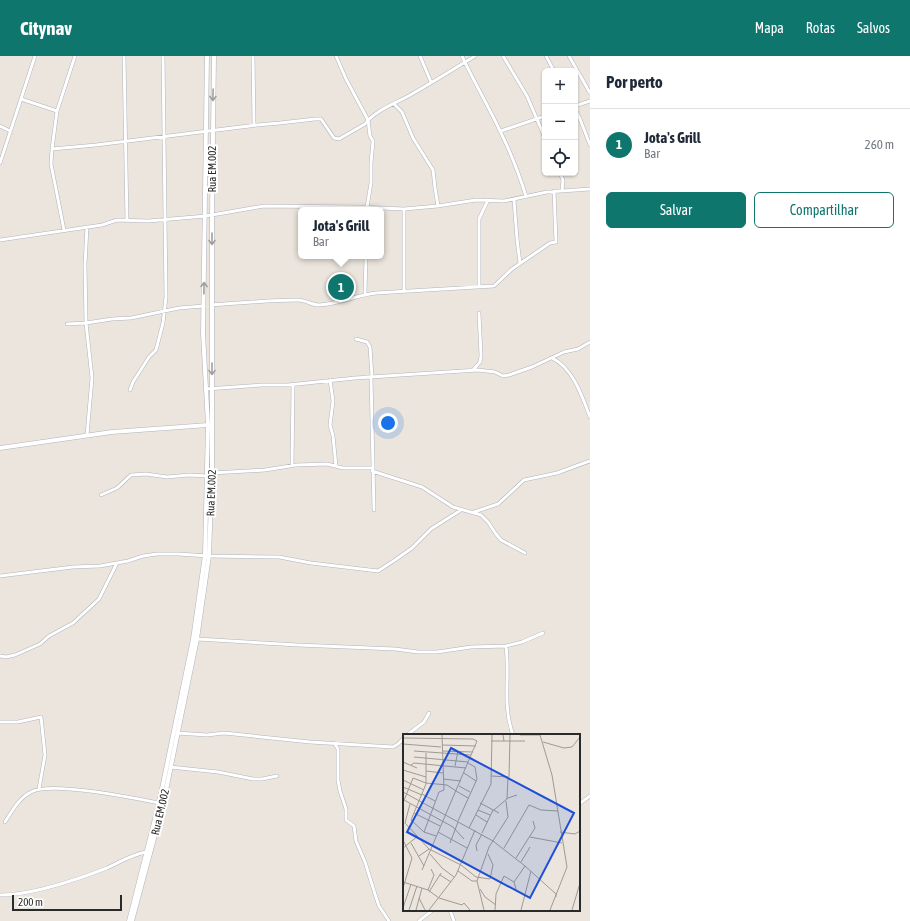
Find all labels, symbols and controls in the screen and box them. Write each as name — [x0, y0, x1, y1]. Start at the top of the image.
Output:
text: Citynav — [20, 17, 72, 39]
text: Mapa — [755, 20, 784, 36]
text: Rotas — [806, 20, 835, 36]
text: Salvos — [857, 20, 890, 36]
map controls — [542, 68, 578, 176]
button: + — [542, 68, 578, 104]
text: Por perto — [606, 72, 663, 92]
one-way arrow — [209, 88, 217, 101]
button: − — [542, 104, 578, 140]
text: Jota's Grill — [644, 129, 701, 146]
text: 1 — [616, 137, 622, 152]
text: 260 m — [865, 137, 894, 152]
button: locate — [542, 140, 578, 176]
street label: Rua EM.002 — [206, 146, 218, 192]
text: Bar — [644, 146, 660, 161]
button: Salvar — [606, 192, 746, 228]
button: Compartilhar — [754, 192, 894, 228]
popup — [298, 207, 384, 259]
text: Jota's Grill — [313, 217, 369, 234]
one-way arrow — [208, 232, 216, 245]
text: Bar — [313, 234, 329, 249]
pin: 1 — [328, 272, 354, 302]
one-way arrow — [200, 282, 208, 295]
one-way arrow — [208, 362, 216, 375]
your location — [378, 413, 398, 433]
street label: Rua EM.002 — [204, 469, 218, 517]
inset map — [403, 734, 580, 911]
street label: Rua EM.002 — [149, 788, 171, 836]
scale bar — [12, 893, 122, 912]
text: 200 m — [18, 896, 43, 908]

